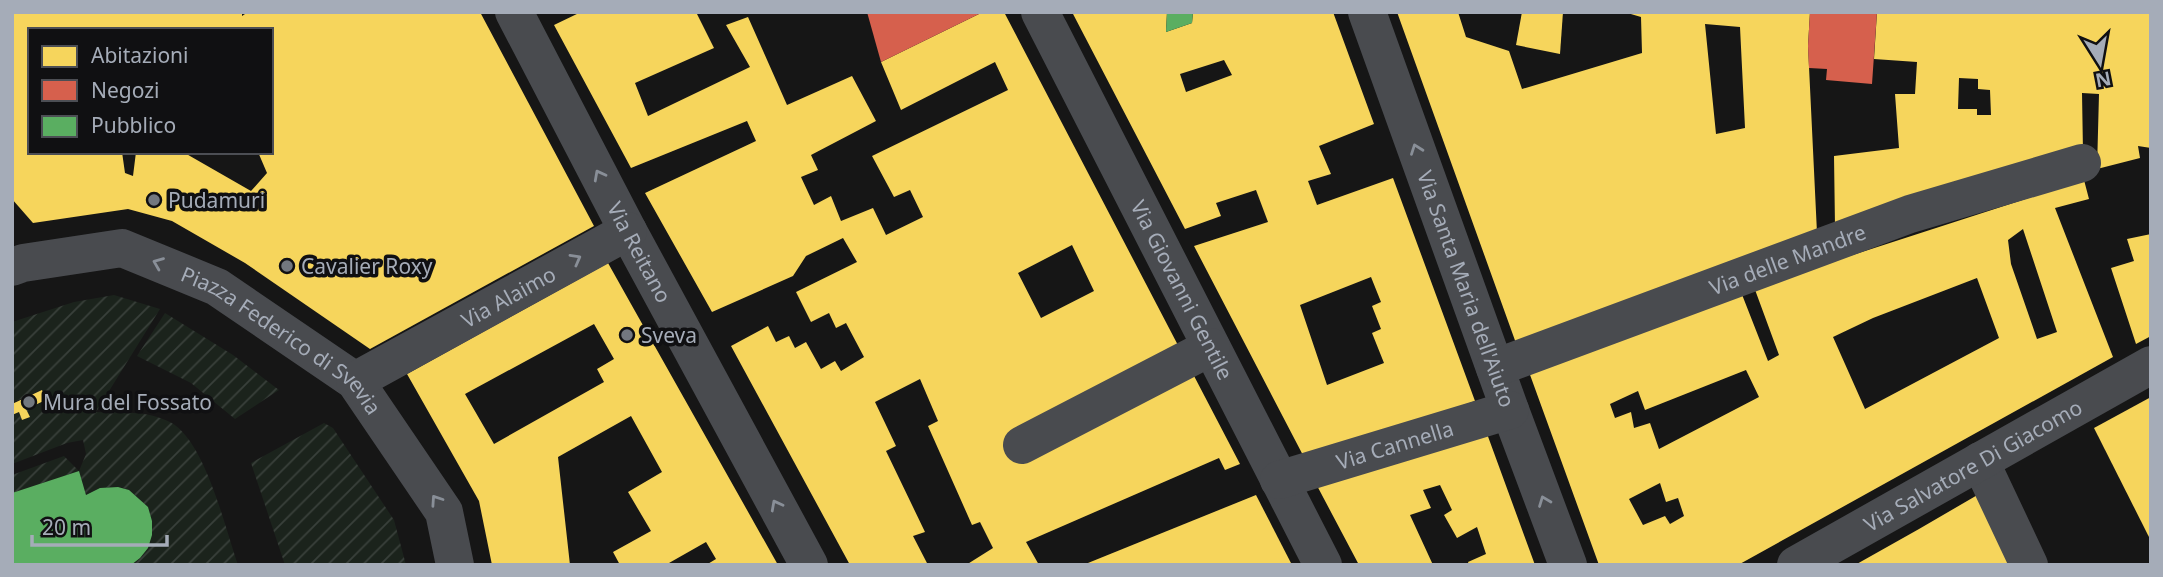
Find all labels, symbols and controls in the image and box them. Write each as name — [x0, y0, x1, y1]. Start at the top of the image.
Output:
legend — [28, 28, 273, 154]
north arrow — [2065, 28, 2135, 98]
text: Abitazioni — [91, 41, 189, 69]
text: N — [2093, 65, 2113, 94]
text: Negozi — [91, 76, 160, 104]
text: Pubblico — [91, 111, 176, 139]
one-way arrow — [1410, 143, 1424, 155]
street label: Via Santa Maria dell'Aiuto — [1411, 166, 1522, 411]
one-way arrow — [594, 170, 607, 182]
place label: Pudamuri — [168, 186, 265, 214]
marker: Pudamuri — [146, 192, 162, 208]
street label: Via Giovanni Gentile — [1125, 195, 1240, 384]
street label: Via Reitano — [601, 197, 678, 308]
street label: Via delle Mandre — [1705, 218, 1870, 301]
place label: Cavalier Roxy — [301, 252, 433, 280]
one-way arrow — [569, 254, 581, 267]
one-way arrow — [153, 257, 165, 271]
marker: Cavalier Roxy — [279, 258, 295, 274]
street label: Via Alaimo — [456, 259, 561, 334]
street label: Piazza Federico di Svevia — [177, 260, 388, 420]
place label: Sveva — [641, 321, 697, 349]
marker: Sveva — [619, 327, 635, 343]
place label: Mura del Fossato — [43, 388, 212, 416]
street label: Via Salvatore Di Giacomo — [1859, 393, 2087, 538]
marker: Mura del Fossato — [21, 394, 37, 410]
street label: Via Cannella — [1333, 414, 1457, 476]
one-way arrow — [432, 495, 444, 508]
one-way arrow — [1538, 495, 1552, 507]
one-way arrow — [771, 499, 784, 512]
scale bar — [32, 504, 166, 548]
text: 20 m — [42, 513, 91, 541]

